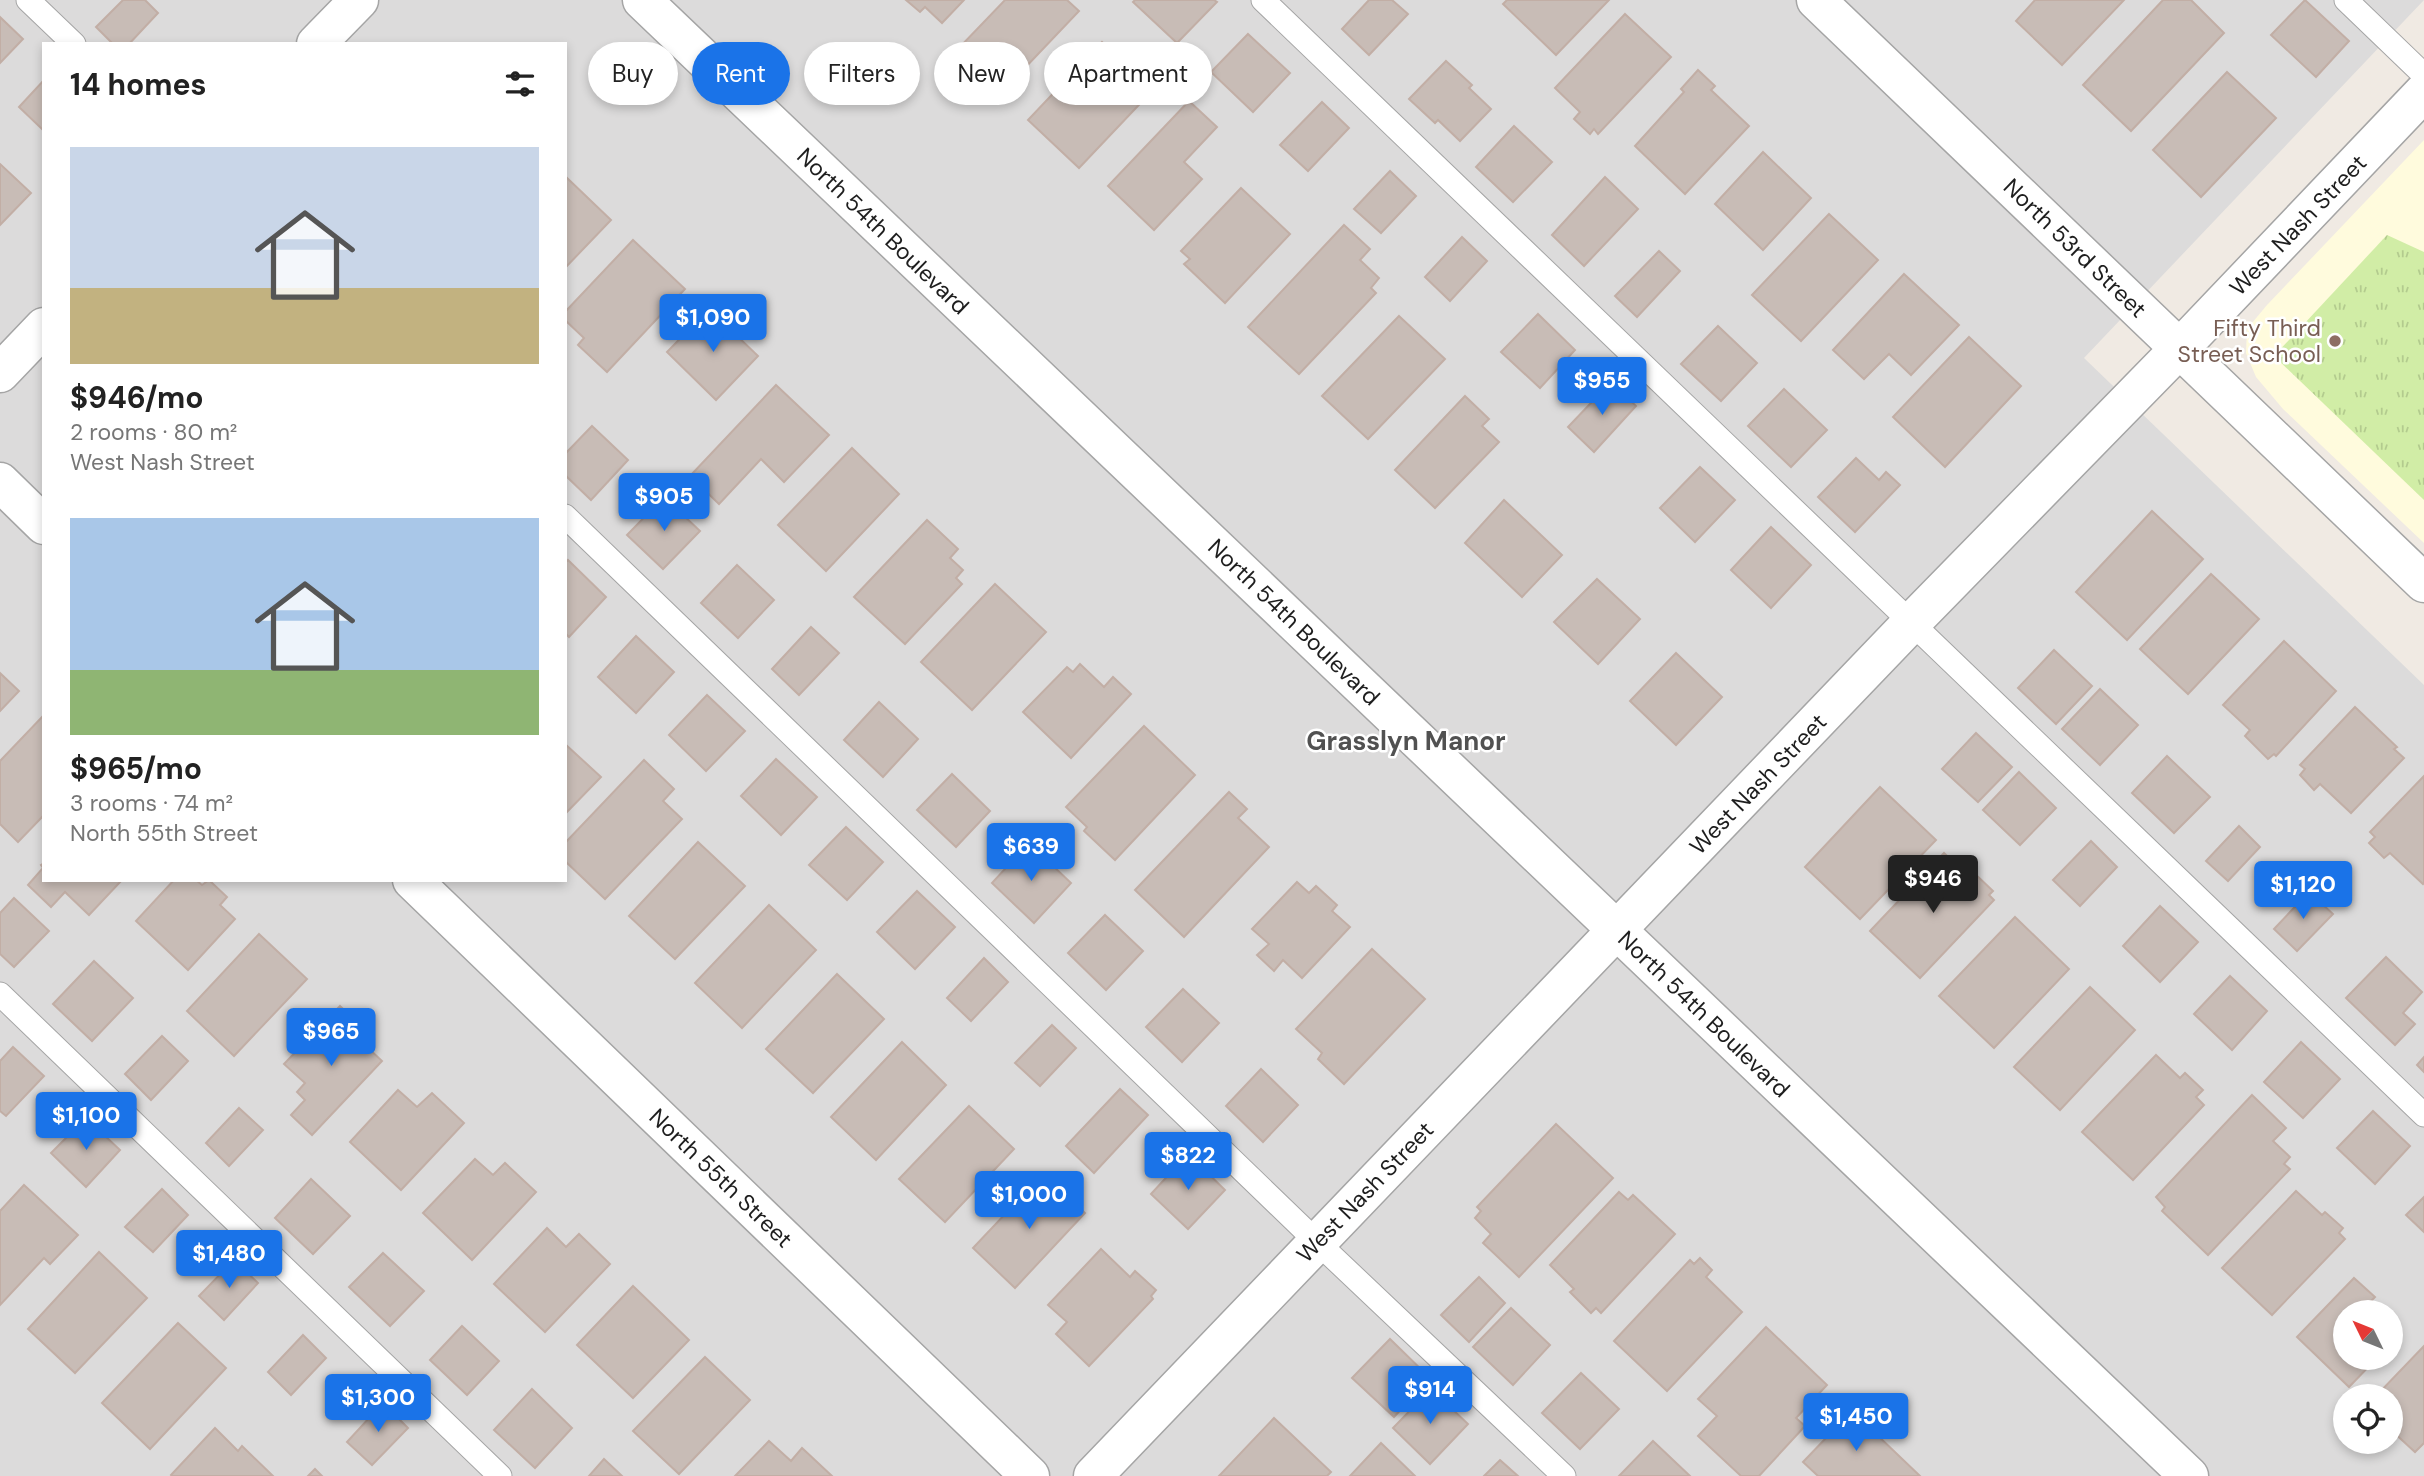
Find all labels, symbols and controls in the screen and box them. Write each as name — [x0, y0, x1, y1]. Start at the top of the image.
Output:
chip: Buy — [588, 42, 678, 105]
chip: Rent — [692, 42, 790, 105]
chip: Filters — [804, 42, 920, 105]
chip: New — [934, 42, 1030, 105]
chip: Apartment — [1044, 42, 1212, 105]
text: 14 homes — [70, 65, 207, 104]
icon: filters — [501, 65, 539, 103]
street label: North 54th Boulevard — [791, 141, 975, 321]
street label: West Nash Street — [2223, 148, 2373, 302]
street label: North 53rd Street — [1997, 172, 2153, 324]
icon: home — [242, 192, 368, 318]
pin: $1,090 — [656, 294, 770, 354]
text: $1,090 — [676, 302, 750, 332]
place label: Fifty Third Street School — [2178, 313, 2321, 369]
marker: Fifty Third Street School — [2327, 333, 2343, 349]
pin: $955 — [1561, 358, 1643, 417]
text: $955 — [1573, 365, 1631, 395]
text: $946/mo — [70, 378, 203, 417]
text: 2 rooms · 80 m² — [70, 417, 237, 447]
text: West Nash Street — [70, 447, 255, 477]
pin: $905 — [623, 474, 705, 533]
text: $905 — [635, 481, 694, 511]
street label: North 54th Boulevard — [1202, 532, 1386, 712]
icon: home — [242, 563, 368, 689]
street label: West Nash Street — [1683, 707, 1833, 861]
district label: Grasslyn Manor — [1306, 724, 1506, 758]
text: $965/mo — [70, 749, 202, 788]
text: 3 rooms · 74 m² — [70, 788, 233, 818]
text: North 55th Street — [70, 818, 258, 848]
pin: $639 — [990, 824, 1072, 883]
text: $639 — [1003, 831, 1059, 861]
pin: $946 — [1892, 856, 1974, 915]
pin: $1,120 — [2246, 862, 2360, 921]
text: $946 — [1904, 863, 1962, 893]
text: $1,120 — [2270, 869, 2336, 899]
street label: North 54th Boulevard — [1612, 924, 1796, 1104]
pin: $965 — [290, 1009, 372, 1068]
text: $965 — [303, 1016, 359, 1046]
pin: $1,100 — [29, 1092, 143, 1152]
text: $1,100 — [52, 1100, 120, 1130]
street label: North 55th Street — [643, 1102, 799, 1254]
street label: West Nash Street — [1290, 1115, 1440, 1269]
pin: $822 — [1147, 1132, 1229, 1192]
text: $822 — [1161, 1140, 1215, 1170]
pin: $1,000 — [972, 1172, 1086, 1231]
text: $1,000 — [991, 1179, 1067, 1209]
pin: $1,480 — [172, 1230, 286, 1290]
text: $1,480 — [192, 1238, 266, 1268]
north arrow — [2333, 1300, 2403, 1370]
map controls — [2333, 1300, 2403, 1454]
pin: $914 — [1389, 1366, 1471, 1426]
pin: $1,300 — [321, 1374, 435, 1434]
text: $914 — [1404, 1374, 1456, 1404]
text: $1,300 — [341, 1382, 415, 1412]
button: locate — [2333, 1384, 2403, 1454]
pin: $1,450 — [1799, 1394, 1913, 1453]
text: $1,450 — [1819, 1401, 1893, 1431]

